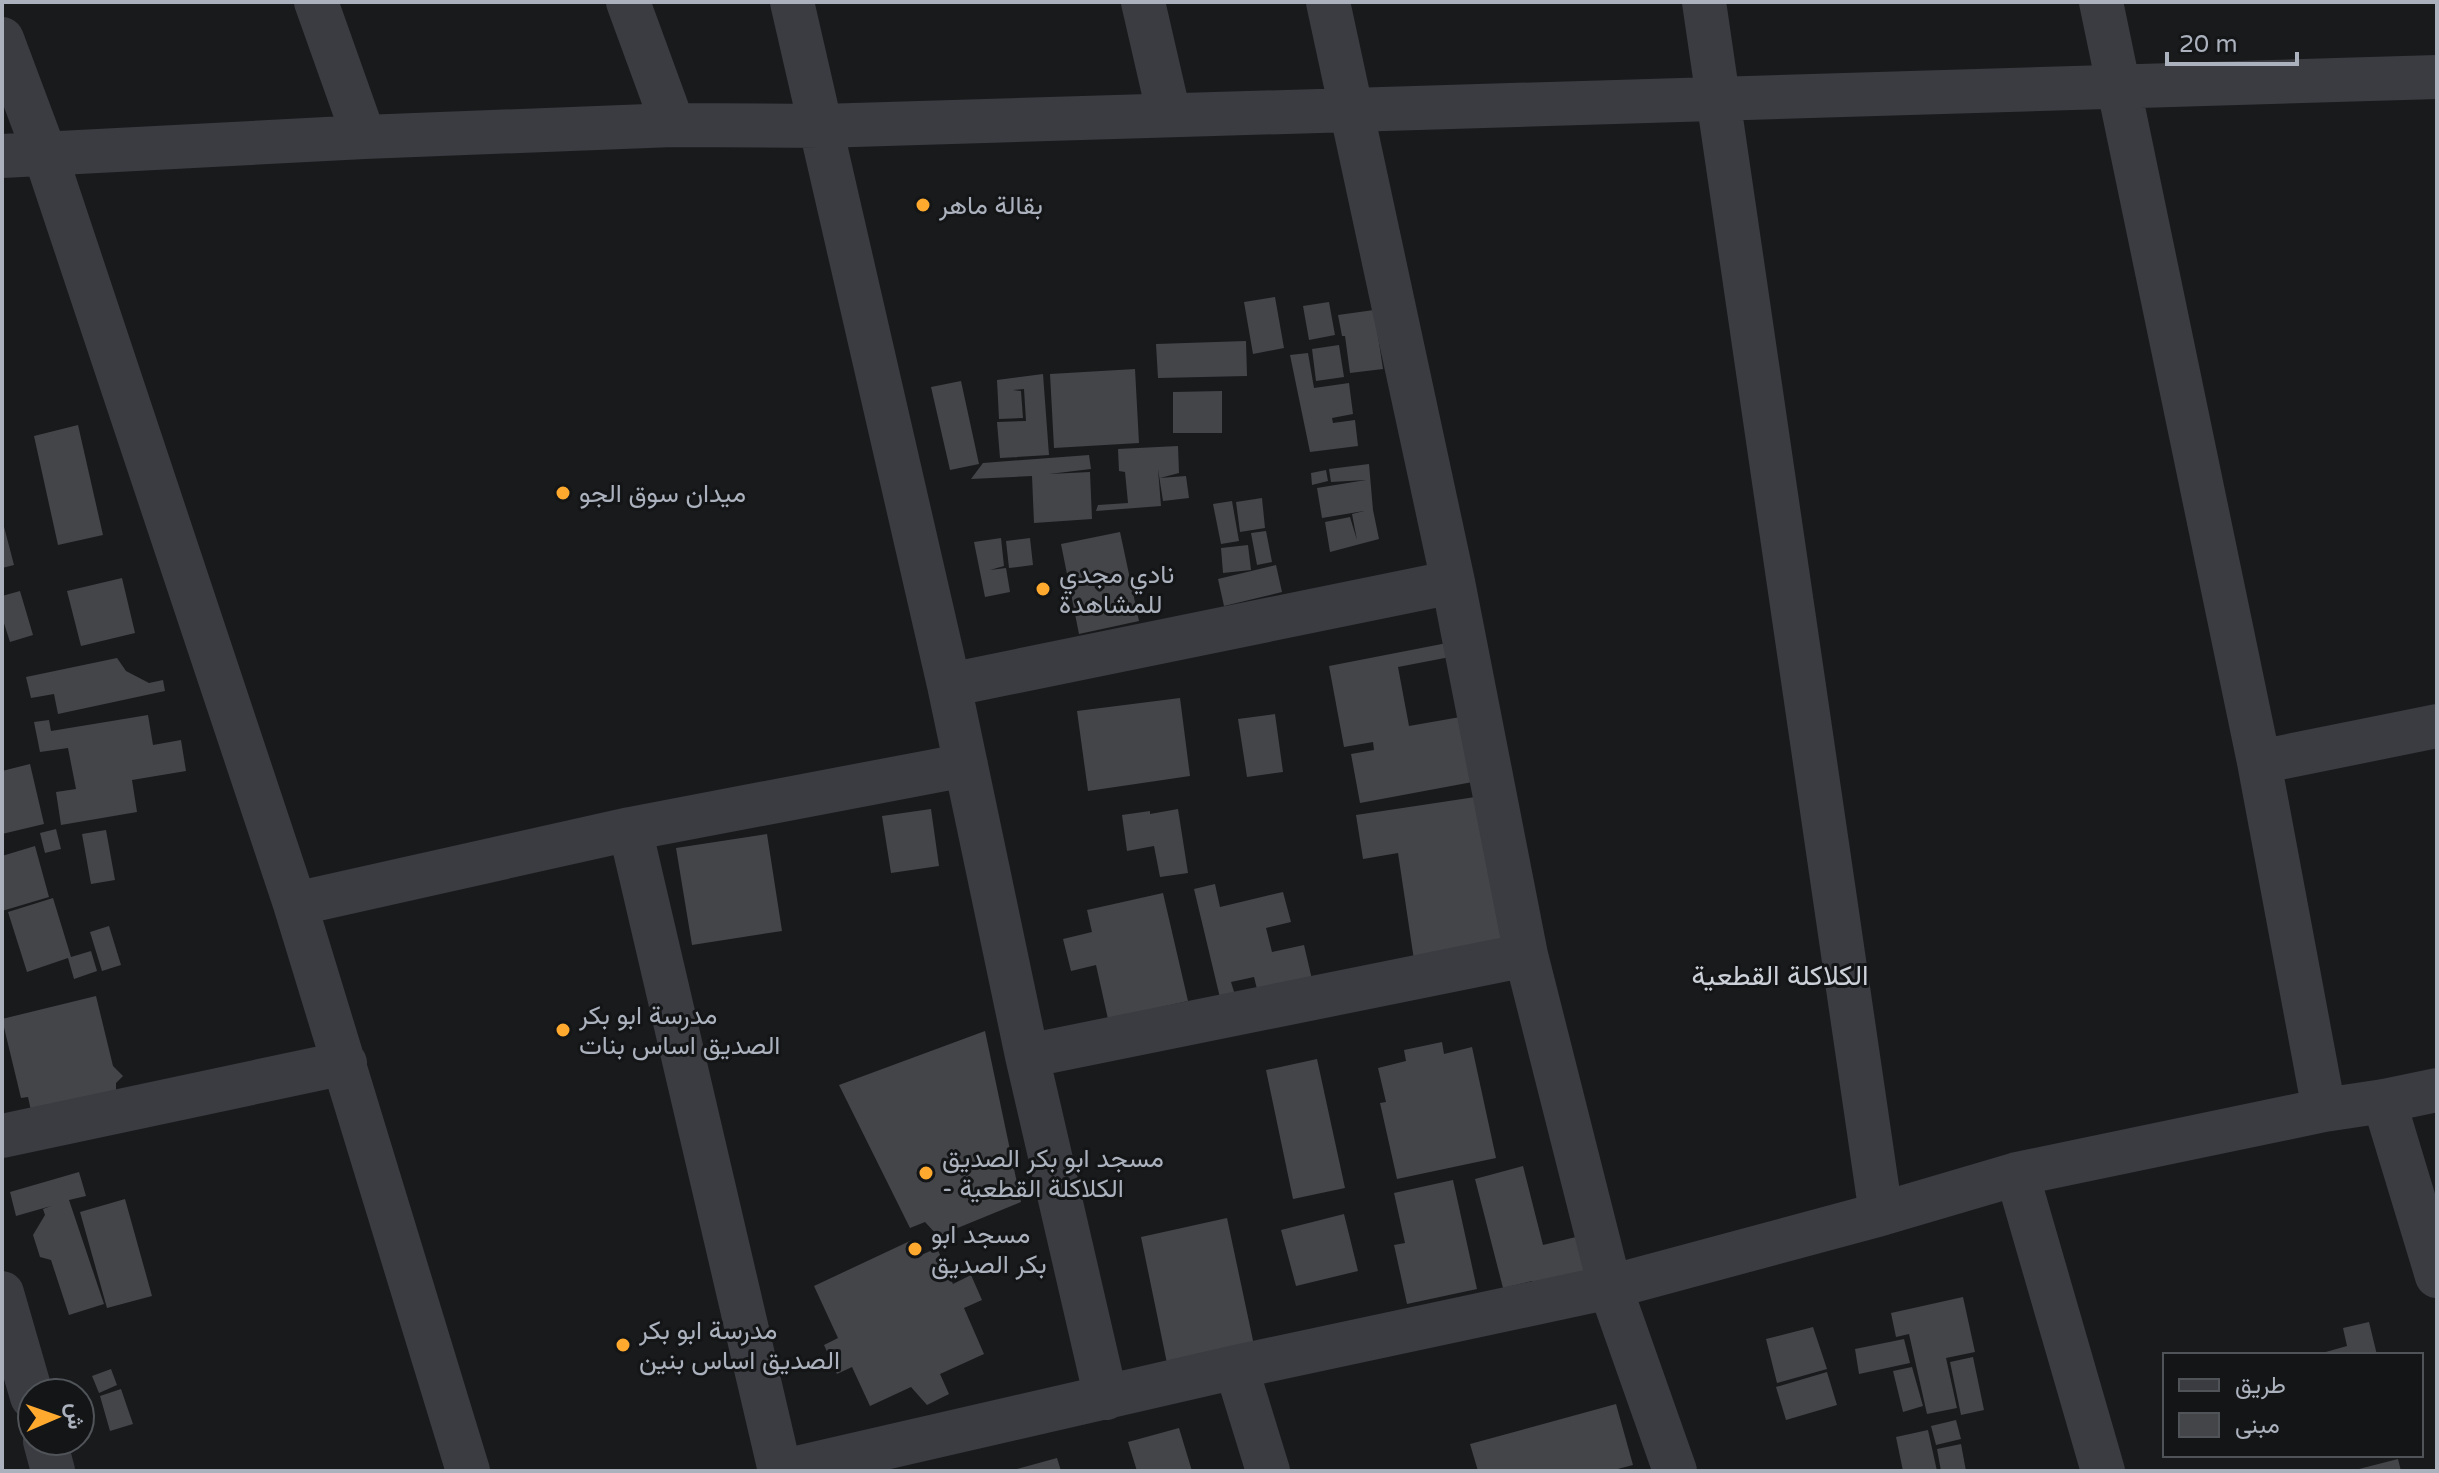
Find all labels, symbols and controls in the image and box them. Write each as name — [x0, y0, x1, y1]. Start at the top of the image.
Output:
scale bar — [2167, 16, 2297, 66]
text: 20 m — [2179, 30, 2237, 59]
place label: بقالة ماهر — [938, 190, 1043, 221]
marker: بقالة ماهر — [914, 196, 932, 214]
place label: ميدان سوق الجو — [579, 478, 746, 509]
marker: ميدان سوق الجو — [554, 484, 572, 502]
place label: نادي مجدي للمشاهدة — [1059, 559, 1175, 620]
marker: نادي مجدي للمشاهدة — [1034, 580, 1052, 598]
district label: الكلاكلة القطعية — [1692, 959, 1868, 993]
place label: مدرسة ابو بكر الصديق اساس بنات — [578, 1000, 780, 1061]
marker: مدرسة ابو بكر الصديق اساس بنات — [554, 1021, 572, 1039]
place label: مسجد ابو بكر الصديق - الكلاكلة القطعية — [942, 1143, 1164, 1204]
marker: مسجد ابو بكر الصديق - الكلاكلة القطعية — [917, 1164, 935, 1182]
place label: مسجد ابو بكر الصديق — [931, 1219, 1047, 1280]
marker: مسجد ابو بكر الصديق — [906, 1240, 924, 1258]
place label: مدرسة ابو بكر الصديق اساس بنين — [638, 1315, 840, 1376]
marker: مدرسة ابو بكر الصديق اساس بنين — [614, 1336, 632, 1354]
legend — [2163, 1353, 2423, 1457]
text: طريق — [2235, 1371, 2286, 1400]
north arrow — [16, 1377, 96, 1457]
text: ش — [62, 1403, 88, 1430]
text: مبنى — [2235, 1411, 2280, 1440]

